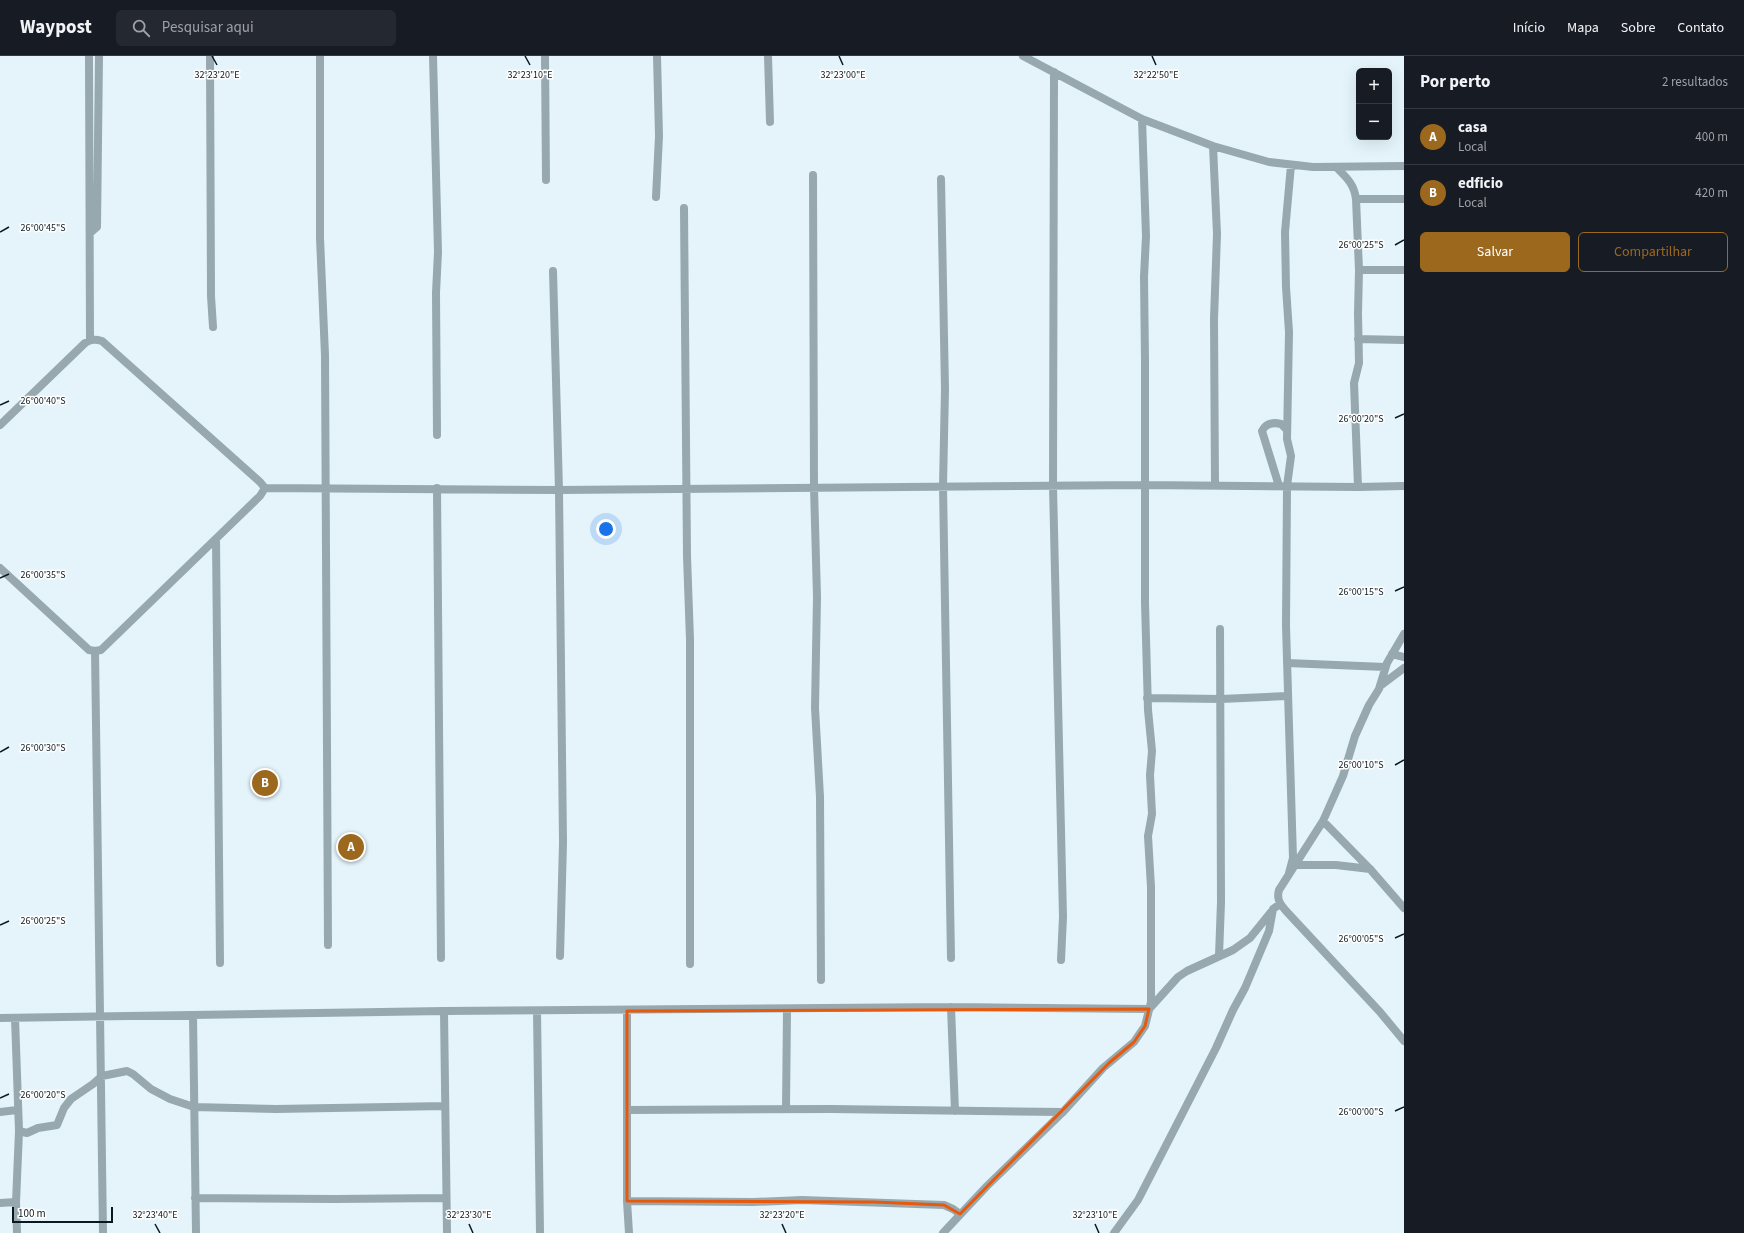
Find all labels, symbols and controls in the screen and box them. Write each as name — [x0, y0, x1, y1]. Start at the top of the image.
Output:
search box — [116, 10, 396, 46]
text: Waypost — [20, 14, 92, 41]
icon: search — [130, 17, 152, 39]
text: Pesquisar aqui — [162, 17, 254, 38]
text: Início — [1513, 18, 1545, 38]
text: Mapa — [1567, 18, 1599, 38]
text: Sobre — [1621, 18, 1655, 38]
text: Contato — [1677, 18, 1724, 38]
text: 32°23'20"E — [194, 68, 240, 82]
text: 32°23'10"E — [507, 68, 553, 82]
text: 32°23'00"E — [820, 68, 866, 82]
text: 32°22'50"E — [1133, 68, 1179, 82]
map controls — [1356, 68, 1392, 140]
button: + — [1356, 68, 1392, 104]
text: Por perto — [1420, 70, 1490, 94]
text: 2 resultados — [1662, 73, 1728, 91]
button: − — [1356, 104, 1392, 140]
text: casa — [1458, 117, 1487, 138]
text: A — [1429, 128, 1437, 146]
text: 400 m — [1695, 128, 1728, 146]
text: Local — [1458, 138, 1487, 156]
text: edficio — [1458, 173, 1503, 194]
text: B — [1429, 184, 1437, 202]
text: 420 m — [1695, 184, 1728, 202]
text: Local — [1458, 194, 1487, 212]
text: 26°00'45"S — [20, 221, 66, 235]
button: Salvar — [1420, 232, 1570, 272]
button: Compartilhar — [1578, 232, 1728, 272]
text: 26°00'25"S — [1338, 238, 1384, 252]
text: 26°00'40"S — [20, 394, 66, 408]
text: 26°00'20"S — [1338, 412, 1384, 426]
your location — [596, 519, 616, 539]
text: 26°00'35"S — [20, 568, 66, 582]
text: 26°00'15"S — [1338, 585, 1384, 599]
text: 26°00'30"S — [20, 741, 66, 755]
text: 26°00'10"S — [1338, 758, 1384, 772]
pin: B — [252, 768, 278, 798]
pin: A — [338, 832, 364, 862]
text: 26°00'25"S — [20, 914, 66, 928]
text: 26°00'05"S — [1338, 932, 1384, 946]
text: 26°00'20"S — [20, 1088, 66, 1102]
text: 26°00'00"S — [1338, 1105, 1384, 1119]
scale bar — [12, 1205, 113, 1224]
text: 100 m — [18, 1206, 46, 1221]
text: 32°23'40"E — [132, 1208, 178, 1222]
text: 32°23'30"E — [446, 1208, 492, 1222]
text: 32°23'20"E — [759, 1208, 805, 1222]
text: 32°23'10"E — [1072, 1208, 1118, 1222]

